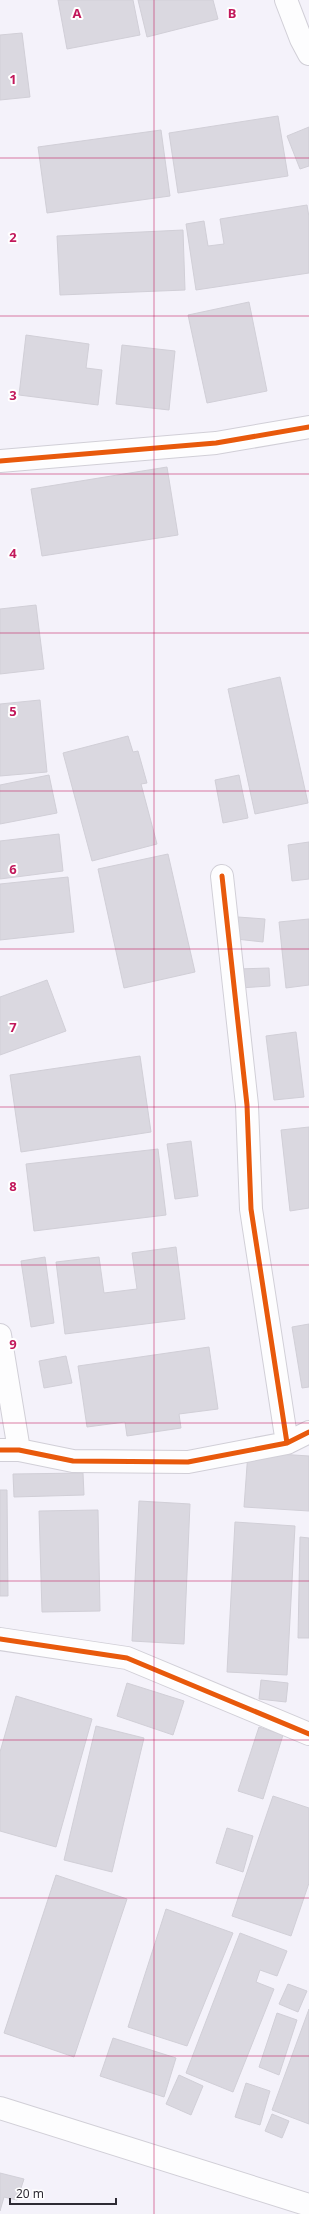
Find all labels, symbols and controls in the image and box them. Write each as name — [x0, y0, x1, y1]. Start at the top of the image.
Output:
text: A — [73, 4, 82, 22]
text: B — [228, 4, 236, 22]
text: 1 — [9, 70, 17, 88]
text: 2 — [9, 228, 17, 246]
text: 3 — [9, 386, 17, 404]
text: 4 — [9, 544, 17, 562]
text: 5 — [9, 702, 17, 720]
text: 6 — [9, 860, 17, 878]
text: 7 — [9, 1018, 17, 1036]
text: 8 — [9, 1177, 17, 1195]
text: 9 — [9, 1335, 17, 1353]
scale bar — [10, 2180, 116, 2206]
text: 20 m — [16, 2185, 44, 2202]

